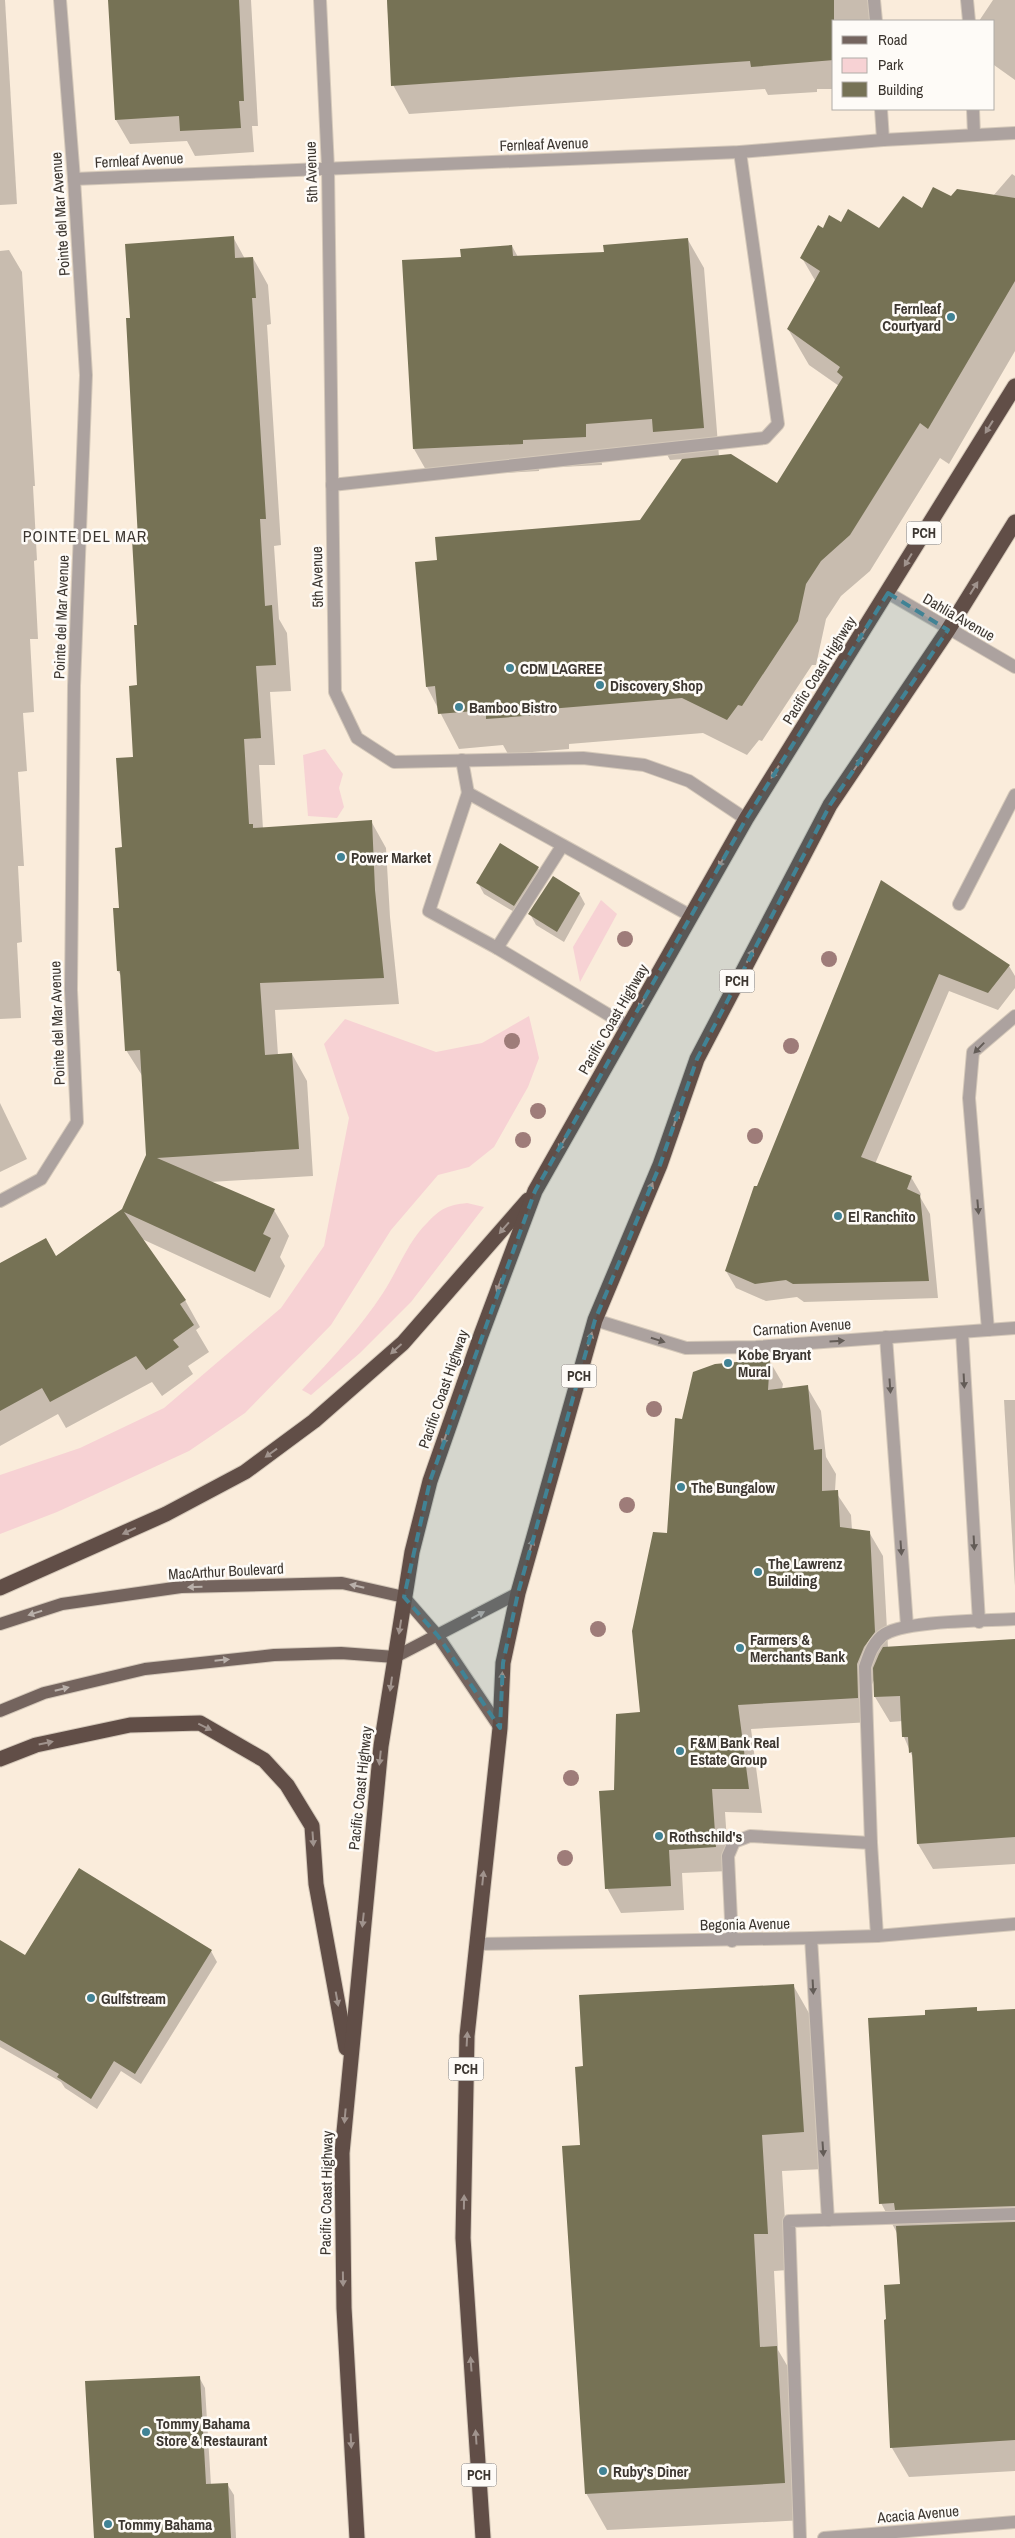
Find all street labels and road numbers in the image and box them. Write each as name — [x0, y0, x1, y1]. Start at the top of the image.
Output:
street label: Fernleaf Avenue — [499, 132, 589, 156]
street label: 5th Avenue — [299, 141, 323, 203]
street label: Fernleaf Avenue — [94, 147, 184, 173]
street label: Pointe del Mar Avenue — [45, 151, 75, 277]
road number: PCH — [906, 522, 942, 544]
street label: 5th Avenue — [306, 546, 328, 608]
street label: Pointe del Mar Avenue — [48, 554, 74, 679]
street label: Dahlia Avenue — [919, 588, 999, 646]
street label: Pacific Coast Highway — [777, 611, 861, 728]
street label: Pacific Coast Highway — [573, 959, 654, 1078]
street label: Pointe del Mar Avenue — [44, 960, 70, 1085]
road number: PCH — [720, 969, 754, 992]
street label: Carnation Avenue — [752, 1313, 852, 1341]
street label: Pacific Coast Highway — [413, 1326, 473, 1451]
road number: PCH — [562, 1364, 596, 1388]
street label: MacArthur Boulevard — [168, 1557, 284, 1585]
street label: Pacific Coast Highway — [343, 1724, 377, 1851]
street label: Begonia Avenue — [700, 1913, 790, 1935]
road number: PCH — [448, 2058, 484, 2080]
street label: Pacific Coast Highway — [314, 2130, 338, 2255]
road number: PCH — [462, 2464, 496, 2486]
street label: Acacia Avenue — [875, 2500, 960, 2528]

